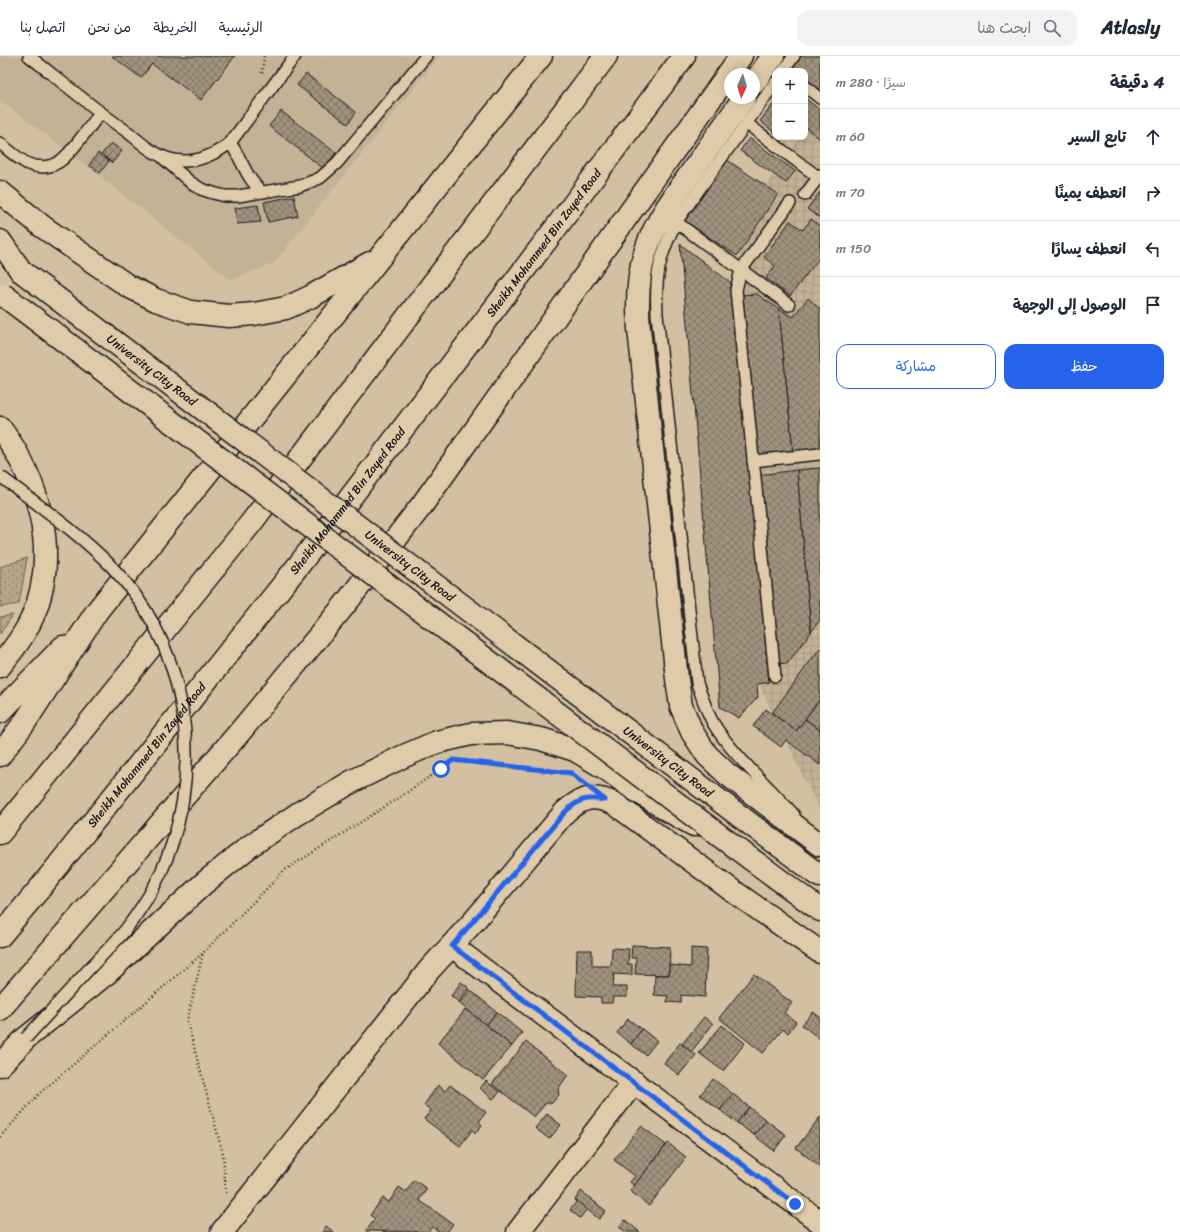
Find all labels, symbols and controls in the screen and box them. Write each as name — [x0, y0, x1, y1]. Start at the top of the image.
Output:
search box — [797, 10, 1077, 46]
text: Atlasly — [1101, 11, 1160, 44]
text: اتصل بنا — [20, 15, 66, 40]
text: من نحن — [88, 15, 131, 40]
text: الخريطة — [153, 15, 197, 40]
text: الرئيسية — [219, 15, 263, 40]
text: ابحث هنا — [977, 15, 1031, 41]
icon: search — [1041, 17, 1063, 39]
text: 4 دقيقة — [1110, 67, 1164, 97]
north arrow — [724, 68, 760, 104]
map controls — [772, 68, 808, 140]
button: + — [772, 68, 808, 104]
text: سيرًا · 280 m — [836, 71, 906, 94]
button: − — [772, 104, 808, 140]
text: تابع السير — [1069, 124, 1126, 150]
text: 60 m — [836, 125, 865, 148]
icon: ahead — [1142, 126, 1164, 148]
street label: Sheikh Mohammed Bin Zayed Road — [480, 164, 608, 322]
text: انعطف يمينًا — [1055, 180, 1126, 206]
text: 70 m — [836, 181, 865, 204]
icon: right — [1142, 182, 1164, 204]
text: انعطف يسارًا — [1051, 236, 1126, 262]
text: 150 m — [836, 237, 871, 260]
icon: left — [1142, 238, 1164, 260]
text: الوصول إلى الوجهة — [1013, 292, 1126, 318]
icon: arrive — [1142, 294, 1164, 316]
street label: University City Road — [102, 328, 202, 412]
button: مشاركة — [836, 344, 996, 389]
button: حفظ — [1004, 344, 1164, 389]
street label: Sheikh Mohammed Bin Zayed Road — [284, 422, 412, 580]
street label: University City Road — [360, 524, 460, 608]
street label: Sheikh Mohammed Bin Zayed Road — [81, 677, 212, 833]
street label: University City Road — [618, 720, 719, 804]
route start — [432, 760, 450, 778]
route end — [786, 1195, 804, 1213]

